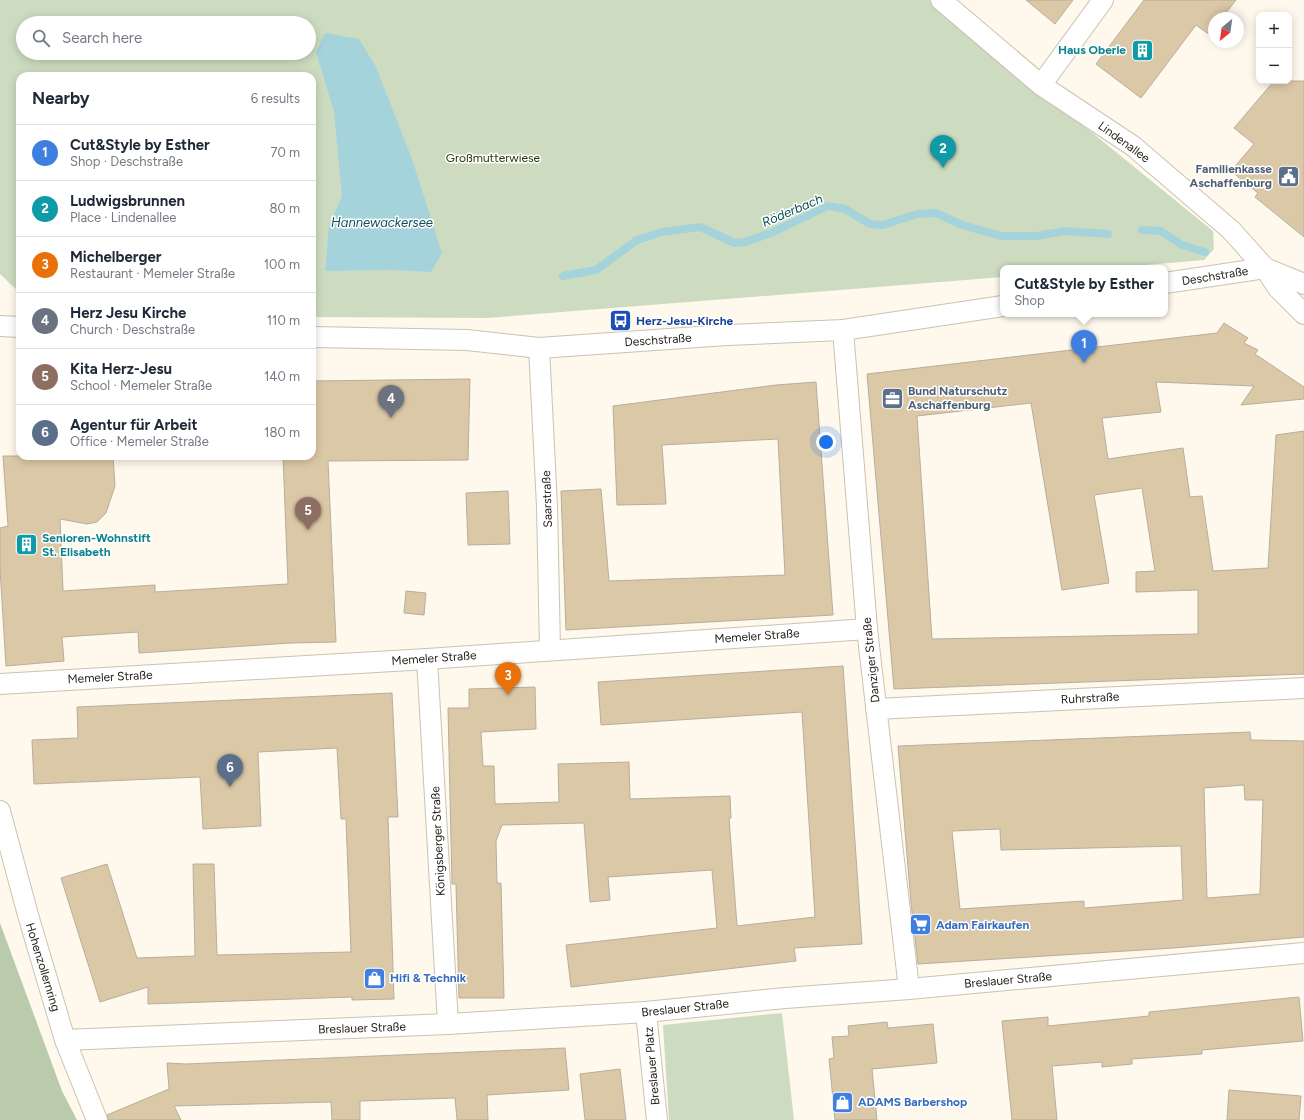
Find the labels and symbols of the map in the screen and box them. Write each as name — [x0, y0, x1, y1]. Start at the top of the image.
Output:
north arrow — [1208, 12, 1244, 48]
building icon: Haus Oberle — [1129, 37, 1155, 63]
place label: Haus Oberle — [1058, 43, 1126, 57]
street label: Lindenallee — [1095, 119, 1153, 166]
pin: 2 — [930, 135, 956, 168]
park label: Großmutterwiese — [446, 151, 541, 165]
place label: Familienkasse Aschaffenburg — [1190, 162, 1272, 190]
public building icon: Familienkasse Aschaffenburg — [1275, 163, 1301, 189]
water label: Röderbach — [760, 191, 825, 230]
water label: Hannewackersee — [331, 215, 433, 230]
street label: Deschstraße — [1181, 264, 1250, 288]
bus stop icon: Herz-Jesu-Kirche — [608, 308, 634, 334]
place label: Herz-Jesu-Kirche — [636, 314, 733, 328]
pin: 1 — [1071, 330, 1097, 363]
street label: Deschstraße — [624, 331, 692, 349]
place label: Bund Naturschutz Aschaffenburg — [908, 384, 1007, 412]
pin: 4 — [378, 385, 404, 418]
office icon: Bund Naturschutz Aschaffenburg — [879, 385, 905, 411]
your location — [816, 432, 836, 452]
street label: Saarstraße — [539, 470, 555, 528]
pin: 5 — [295, 497, 321, 530]
place label: Senioren-Wohnstift St. Elisabeth — [42, 531, 151, 559]
building icon: Senioren-Wohnstift St. Elisabeth — [14, 532, 40, 558]
street label: Danziger Straße — [860, 616, 882, 703]
street label: Memeler Straße — [714, 626, 800, 646]
street label: Memeler Straße — [391, 648, 477, 668]
pin: 3 — [495, 662, 521, 695]
street label: Memeler Straße — [67, 668, 153, 686]
street label: Ruhrstraße — [1060, 689, 1120, 707]
pin: 6 — [217, 754, 243, 787]
street label: Königsberger Straße — [428, 785, 448, 896]
supermarket icon: Adam Fairkaufen — [907, 912, 933, 938]
place label: Adam Fairkaufen — [936, 918, 1030, 932]
street label: Hohenzollernring — [23, 921, 63, 1013]
shop icon: Hifi & Technik — [361, 965, 387, 991]
street label: Breslauer Straße — [964, 969, 1053, 991]
place label: Hifi & Technik — [390, 971, 467, 985]
street label: Breslauer Straße — [641, 996, 730, 1020]
street label: Breslauer Straße — [318, 1019, 407, 1037]
street label: Breslauer Platz — [642, 1026, 662, 1106]
shop icon: ADAMS Barbershop — [829, 1089, 855, 1115]
place label: ADAMS Barbershop — [858, 1095, 967, 1109]

